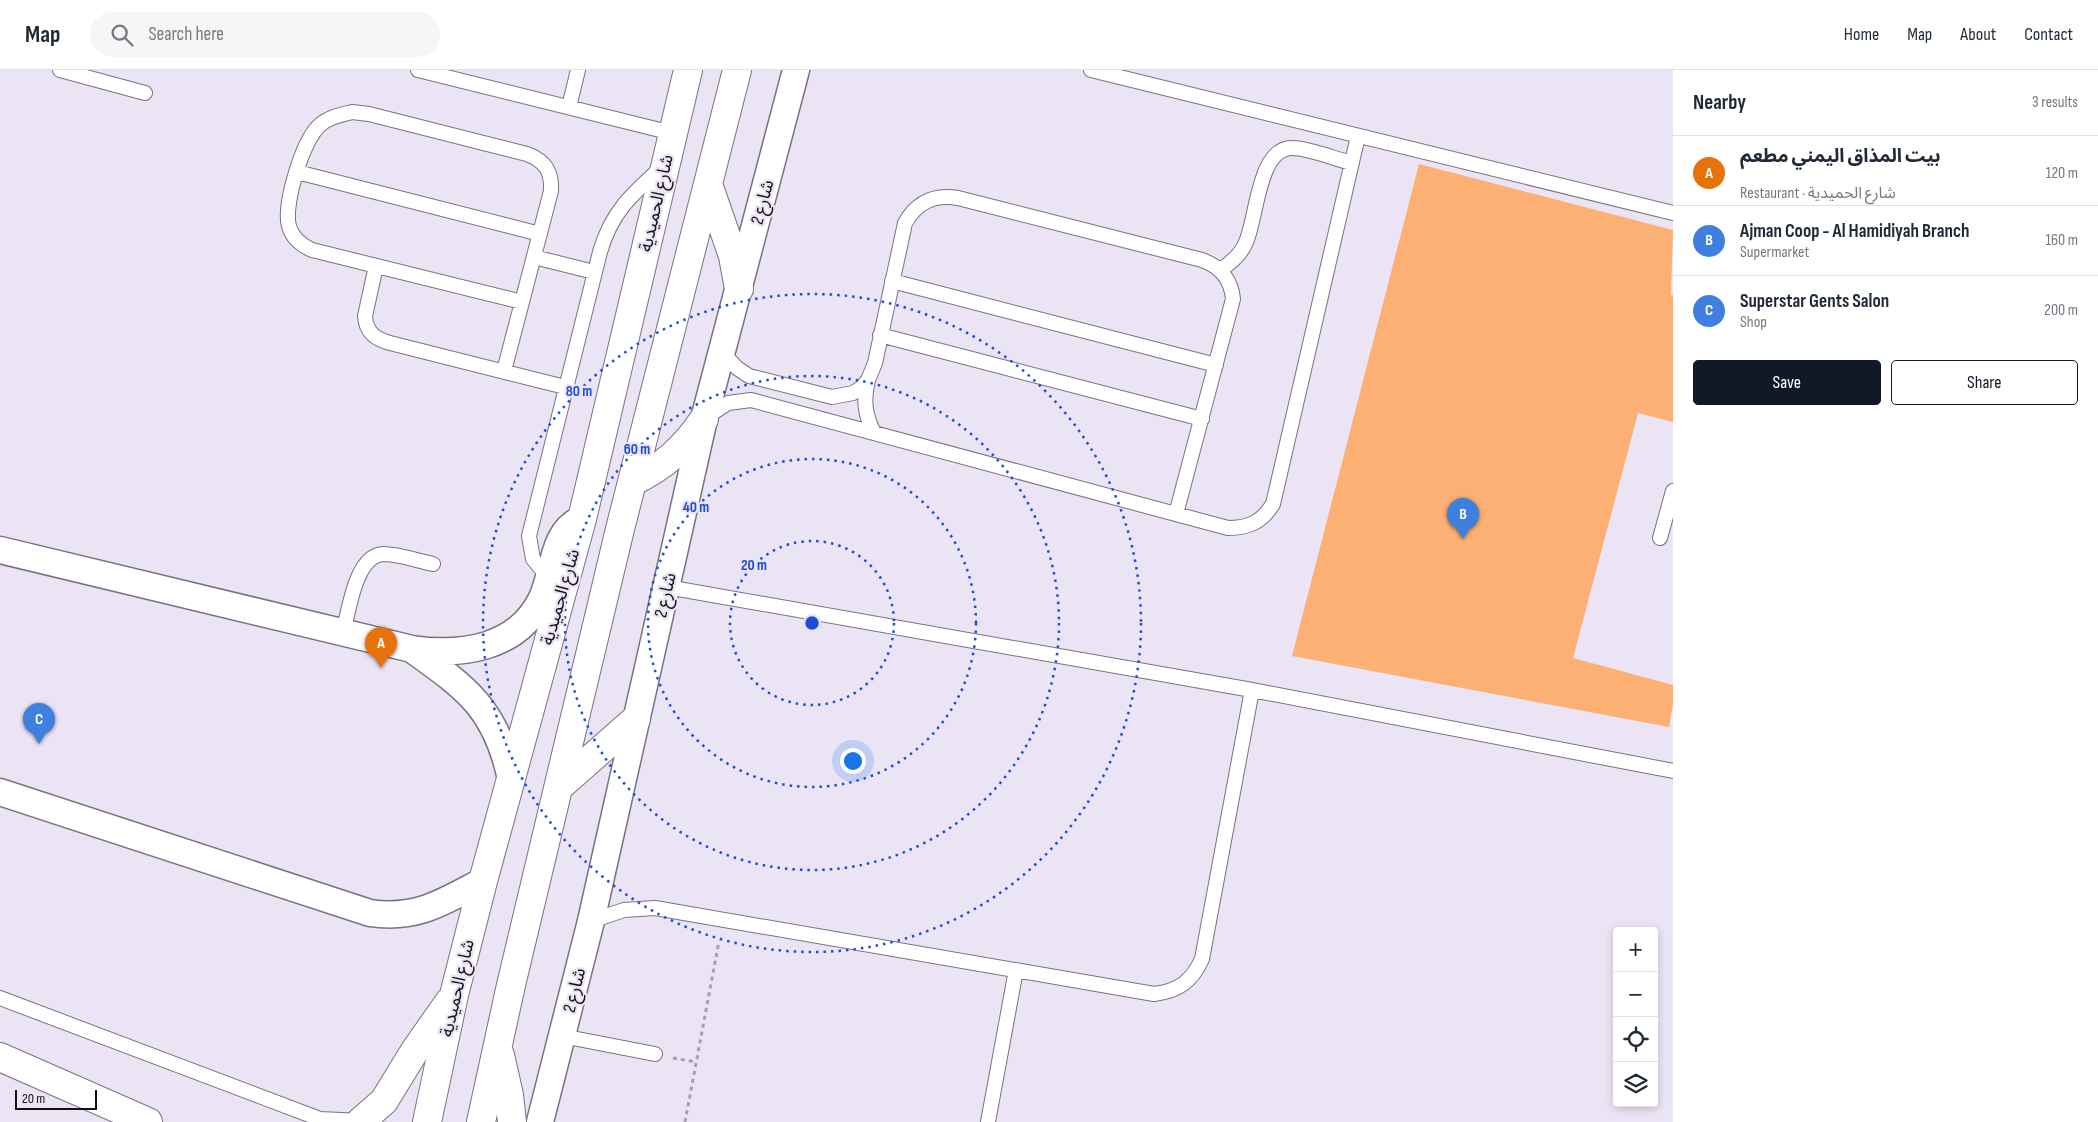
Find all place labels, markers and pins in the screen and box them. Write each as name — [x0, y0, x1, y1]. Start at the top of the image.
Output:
pin: B — [1447, 498, 1479, 539]
centre of rings — [803, 614, 821, 632]
pin: A — [365, 627, 397, 668]
pin: C — [23, 703, 55, 744]

